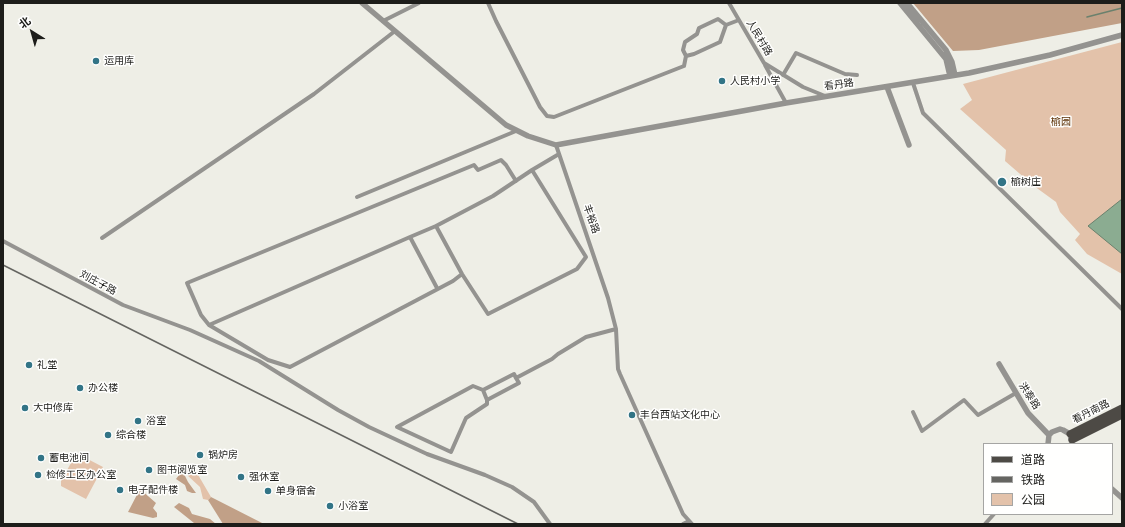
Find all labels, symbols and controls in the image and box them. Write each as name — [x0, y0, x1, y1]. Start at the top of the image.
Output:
north arrow — [12, 12, 52, 52]
text: 北 — [16, 13, 33, 31]
street label: 人民村路 — [744, 18, 774, 58]
place label: 运用库 — [104, 55, 134, 67]
marker: 运用库 — [91, 56, 101, 66]
place label: 人民村小学 — [730, 75, 780, 87]
marker: 人民村小学 — [717, 76, 727, 86]
street label: 看丹路 — [823, 77, 855, 93]
park label: 榆园 — [1051, 116, 1071, 128]
marker: 榆树庄 — [996, 176, 1008, 188]
place label: 榆树庄 — [1011, 176, 1041, 188]
street label: 丰裕路 — [580, 203, 602, 235]
street label: 刘庄子路 — [78, 268, 118, 298]
place label: 礼堂 — [37, 359, 57, 371]
marker: 礼堂 — [24, 360, 34, 370]
street label: 洪泰路 — [1016, 380, 1042, 412]
place label: 办公楼 — [88, 382, 118, 394]
marker: 办公楼 — [75, 383, 85, 393]
street label: 看丹南路 — [1070, 398, 1112, 426]
place label: 大中修库 — [33, 402, 73, 414]
marker: 大中修库 — [20, 403, 30, 413]
place label: 丰台西站文化中心 — [640, 409, 720, 421]
marker: 丰台西站文化中心 — [627, 410, 637, 420]
place label: 浴室 — [146, 415, 166, 427]
marker: 浴室 — [133, 416, 143, 426]
place label: 综合楼 — [116, 429, 146, 441]
marker: 综合楼 — [103, 430, 113, 440]
legend — [983, 443, 1113, 515]
place label: 锅炉房 — [208, 449, 238, 461]
marker: 锅炉房 — [195, 450, 205, 460]
text: 道路 — [1021, 451, 1045, 468]
place label: 蓄电池间 — [49, 452, 89, 464]
marker: 蓄电池间 — [36, 453, 46, 463]
place label: 图书阅览室 — [157, 464, 207, 476]
marker: 图书阅览室 — [144, 465, 154, 475]
place label: 检修工区办公室 — [46, 469, 116, 481]
marker: 检修工区办公室 — [33, 470, 43, 480]
place label: 强休室 — [249, 471, 279, 483]
text: 铁路 — [1021, 471, 1045, 488]
marker: 强休室 — [236, 472, 246, 482]
place label: 电子配件楼 — [128, 484, 178, 496]
marker: 电子配件楼 — [115, 485, 125, 495]
place label: 单身宿舍 — [276, 485, 316, 497]
marker: 单身宿舍 — [263, 486, 273, 496]
text: 公园 — [1021, 491, 1045, 508]
place label: 小浴室 — [338, 500, 368, 512]
marker: 小浴室 — [325, 501, 335, 511]

